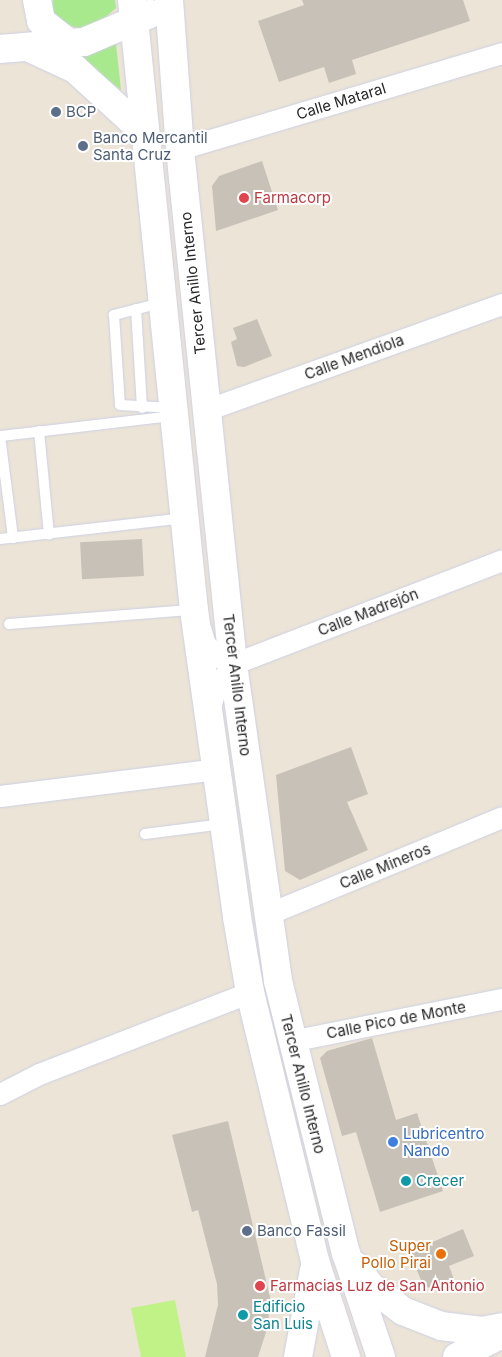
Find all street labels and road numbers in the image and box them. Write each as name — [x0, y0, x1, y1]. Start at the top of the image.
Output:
street label: Calle Mataral — [294, 79, 388, 123]
street label: Tercer Anillo Interno — [177, 211, 209, 355]
street label: Calle Mendiola — [302, 331, 406, 383]
street label: Calle Madrejón — [315, 585, 421, 639]
street label: Tercer Anillo Interno — [219, 613, 255, 757]
street label: Calle Mineros — [337, 840, 433, 892]
street label: Calle Pico de Monte — [325, 998, 467, 1042]
street label: Tercer Anillo Interno — [277, 1012, 329, 1156]

